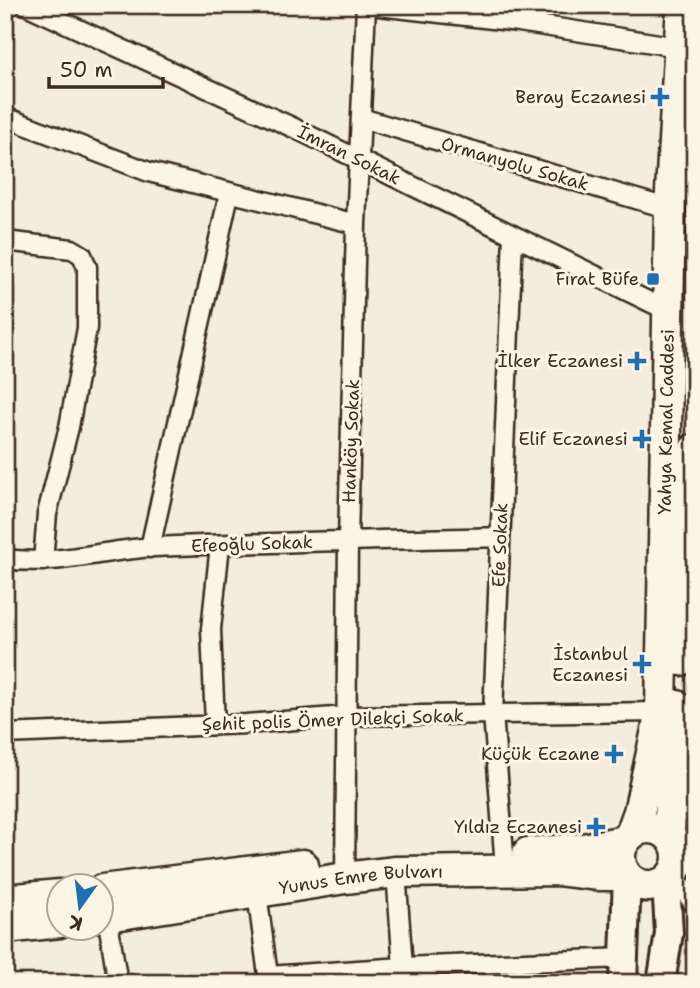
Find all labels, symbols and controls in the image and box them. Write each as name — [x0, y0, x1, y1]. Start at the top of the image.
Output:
scale bar — [49, 46, 163, 90]
text: 50 m — [60, 56, 113, 84]
place label: Beray Eczanesi — [515, 85, 646, 109]
marker: Beray Eczanesi — [652, 89, 668, 105]
street label: İmran Sokak — [293, 120, 405, 190]
street label: Ormanyolu Sokak — [438, 131, 592, 197]
place label: Fırat Büfe — [556, 267, 639, 291]
marker: Fırat Büfe — [645, 271, 661, 287]
street label: Yahya Kemal Caddesi — [653, 329, 680, 515]
place label: İlker Eczanesi — [498, 349, 623, 373]
marker: İlker Eczanesi — [629, 353, 645, 369]
street label: Hanköy Sokak — [337, 379, 365, 503]
place label: Elif Eczanesi — [518, 427, 628, 451]
marker: Elif Eczanesi — [634, 431, 650, 447]
street label: Efe Sokak — [487, 502, 513, 588]
street label: Efeoğlu Sokak — [191, 530, 313, 558]
place label: İstanbul Eczanesi — [552, 642, 629, 687]
marker: İstanbul Eczanesi — [634, 656, 650, 672]
street label: Şehit polis Ömer Dilekçi Sokak — [202, 703, 464, 737]
place label: Küçük Eczane — [481, 742, 600, 766]
marker: Küçük Eczane — [606, 746, 622, 762]
place label: Yıldız Eczanesi — [454, 815, 582, 839]
marker: Yıldız Eczanesi — [588, 819, 604, 835]
street label: Yunus Emre Bulvarı — [277, 859, 443, 900]
north arrow — [46, 872, 116, 942]
text: K — [67, 909, 85, 937]

